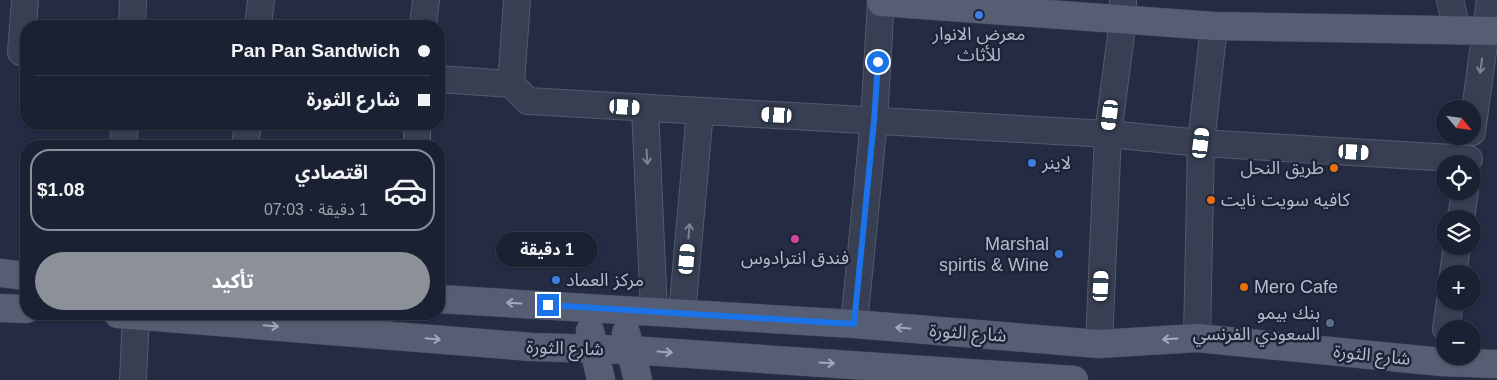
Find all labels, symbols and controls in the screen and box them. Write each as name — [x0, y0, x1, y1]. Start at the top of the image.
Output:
marker: معرض الانوار للأثاث — [973, 9, 985, 21]
place label: معرض الانوار للأثاث — [932, 24, 1025, 65]
text: Pan Pan Sandwich — [231, 40, 400, 61]
route start — [867, 51, 889, 73]
one-way arrow — [1476, 57, 1486, 73]
text: شارع الثورة — [307, 89, 400, 110]
car — [609, 99, 640, 115]
car — [1100, 99, 1119, 131]
north arrow — [1436, 100, 1481, 145]
map controls — [1436, 100, 1481, 365]
car — [761, 107, 792, 123]
car — [1191, 127, 1210, 159]
car — [1338, 144, 1369, 160]
one-way arrow — [642, 148, 652, 165]
place label: لاينر — [1041, 153, 1071, 174]
button: locate — [1436, 155, 1481, 200]
marker: لاينر — [1026, 157, 1038, 169]
place label: طريق النحل — [1241, 158, 1324, 179]
text: اقتصادي — [295, 162, 368, 183]
marker: طريق النحل — [1328, 162, 1340, 174]
icon: car — [383, 168, 428, 213]
text: $1.08 — [37, 179, 85, 200]
place label: كافيه سويت نايت — [1221, 190, 1351, 211]
marker: كافيه سويت نايت — [1205, 194, 1217, 206]
text: 1 دقيقة · 07:03 — [264, 201, 368, 218]
button: layers — [1436, 210, 1481, 255]
one-way arrow — [684, 223, 694, 239]
callout: 1 دقيقة — [497, 232, 599, 268]
marker: فندق انترادوس — [789, 233, 801, 245]
place label: Marshal spirtis & Wine — [939, 234, 1049, 275]
text: 1 دقيقة — [520, 241, 574, 258]
car — [678, 243, 695, 275]
place label: فندق انترادوس — [741, 248, 849, 269]
marker: Marshal spirtis & Wine — [1053, 248, 1065, 260]
button: تأكيد — [35, 252, 430, 310]
button: + — [1436, 265, 1481, 310]
place label: مركز العماد — [566, 270, 644, 291]
car — [1092, 271, 1109, 301]
marker: مركز العماد — [550, 274, 562, 286]
place label: Mero Cafe — [1254, 277, 1338, 297]
marker: Mero Cafe — [1238, 281, 1250, 293]
route end — [537, 294, 559, 316]
one-way arrow — [506, 299, 522, 308]
place label: بنك بيمو السعودي الفرنسي — [1193, 303, 1320, 347]
marker: بنك بيمو السعودي الفرنسي — [1324, 317, 1336, 329]
street label: شارع الثورة — [928, 320, 1007, 350]
button: − — [1436, 320, 1481, 365]
one-way arrow — [263, 321, 279, 330]
one-way arrow — [895, 324, 911, 333]
one-way arrow — [425, 334, 441, 344]
one-way arrow — [1162, 335, 1178, 344]
street label: شارع الثورة — [526, 337, 604, 363]
street label: شارع الثورة — [1332, 341, 1412, 373]
one-way arrow — [657, 347, 673, 357]
one-way arrow — [819, 358, 835, 368]

